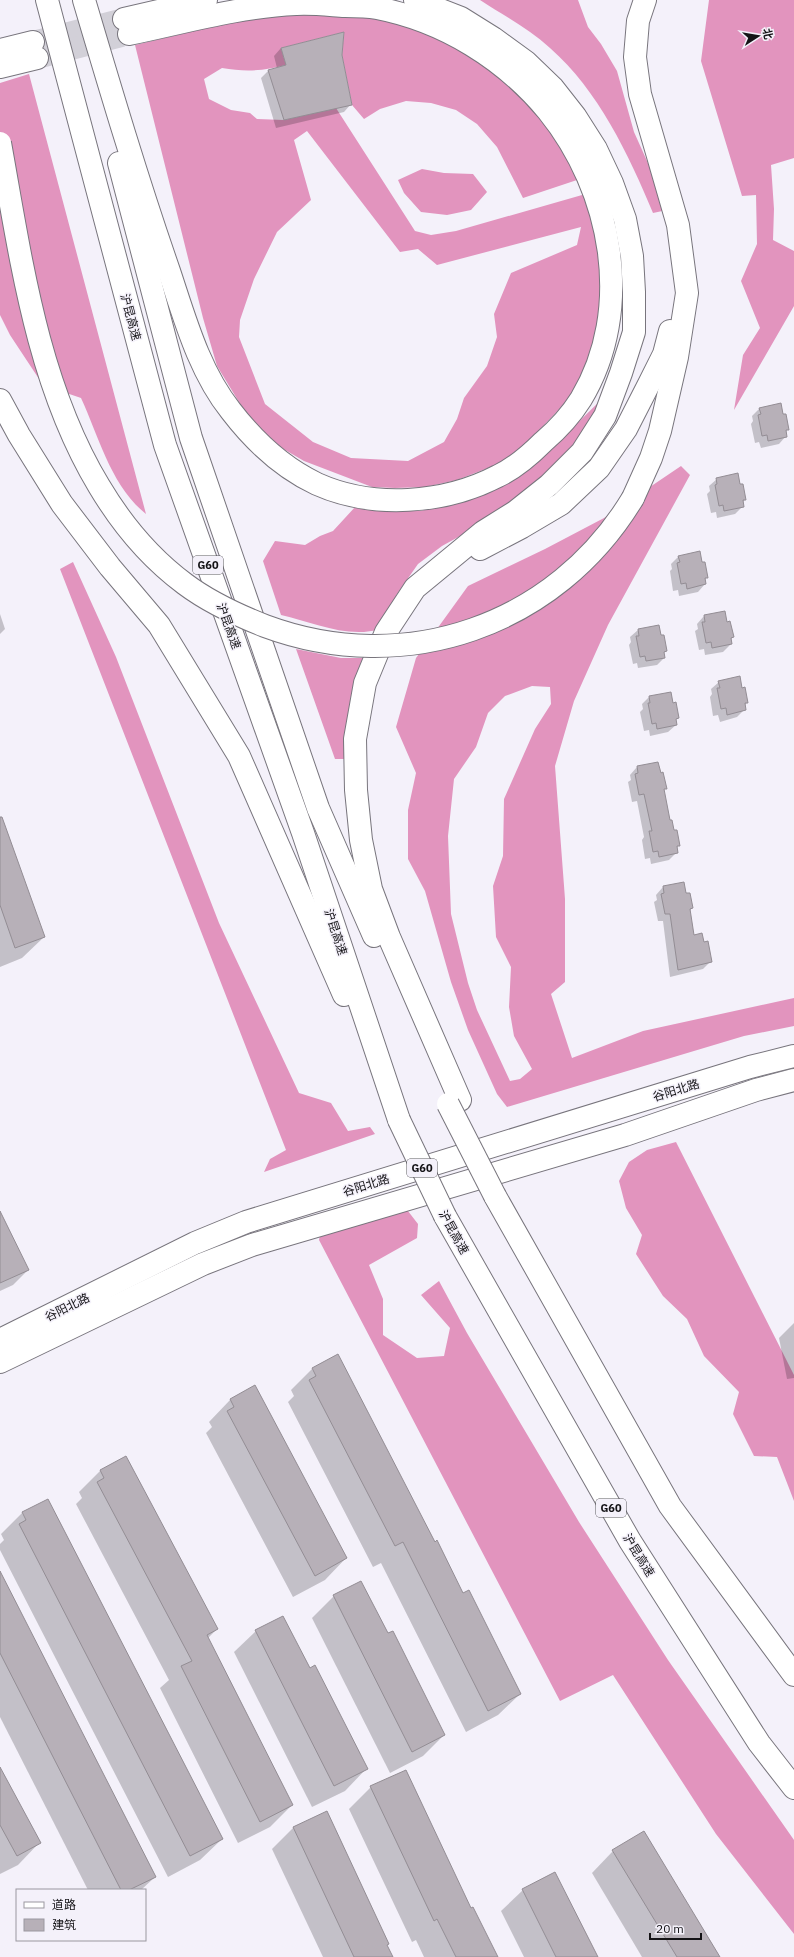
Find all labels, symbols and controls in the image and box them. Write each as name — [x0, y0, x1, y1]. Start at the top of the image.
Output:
north arrow — [738, 16, 778, 56]
text: 北 — [760, 27, 776, 41]
street label: 沪昆高速 — [118, 292, 144, 342]
road number: G60 — [193, 556, 223, 574]
street label: 沪昆高速 — [214, 601, 244, 651]
street label: 沪昆高速 — [321, 907, 351, 957]
street label: 谷阳北路 — [651, 1076, 701, 1104]
road number: G60 — [407, 1159, 437, 1177]
street label: 谷阳北路 — [341, 1171, 391, 1199]
street label: 沪昆高速 — [436, 1207, 472, 1257]
street label: 谷阳北路 — [42, 1290, 92, 1324]
road number: G60 — [596, 1499, 626, 1517]
street label: 沪昆高速 — [620, 1531, 658, 1579]
legend — [16, 1889, 146, 1941]
text: 道路 — [52, 1897, 76, 1912]
scale bar — [650, 1915, 701, 1941]
text: 建筑 — [52, 1917, 76, 1932]
text: 20 m — [656, 1921, 684, 1936]

